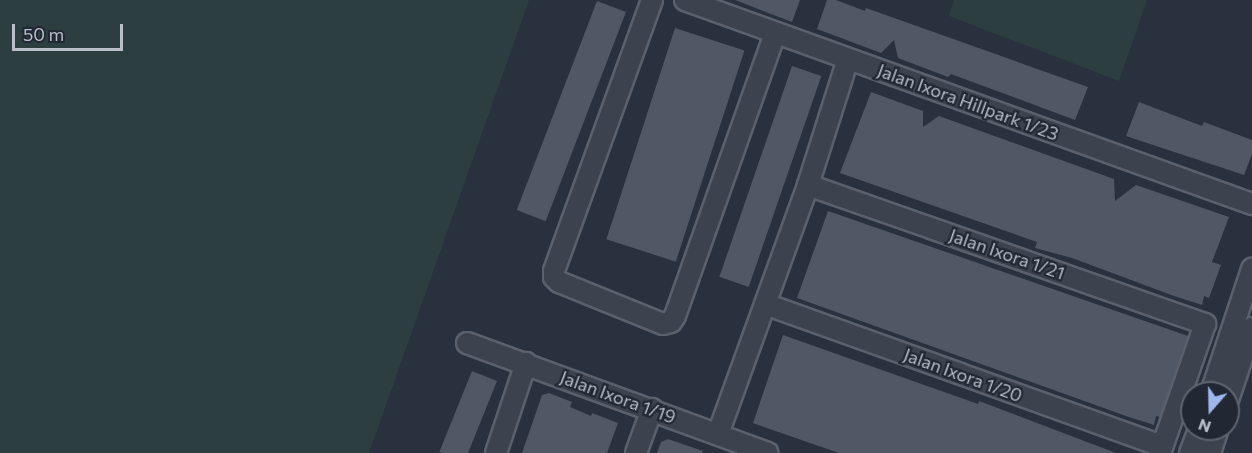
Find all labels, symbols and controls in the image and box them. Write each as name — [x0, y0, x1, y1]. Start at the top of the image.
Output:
scale bar — [15, 12, 126, 50]
text: 50 m — [23, 23, 64, 45]
street label: Jalan Ixora Hillpark 1/23 — [875, 59, 1061, 145]
street label: Jalan Ixora 1/21 — [946, 224, 1068, 284]
street label: Jalan Ixora 1/20 — [901, 344, 1025, 406]
street label: Jalan Ixora 1/19 — [557, 366, 679, 428]
north arrow — [1180, 381, 1240, 441]
text: N — [1195, 416, 1213, 437]

